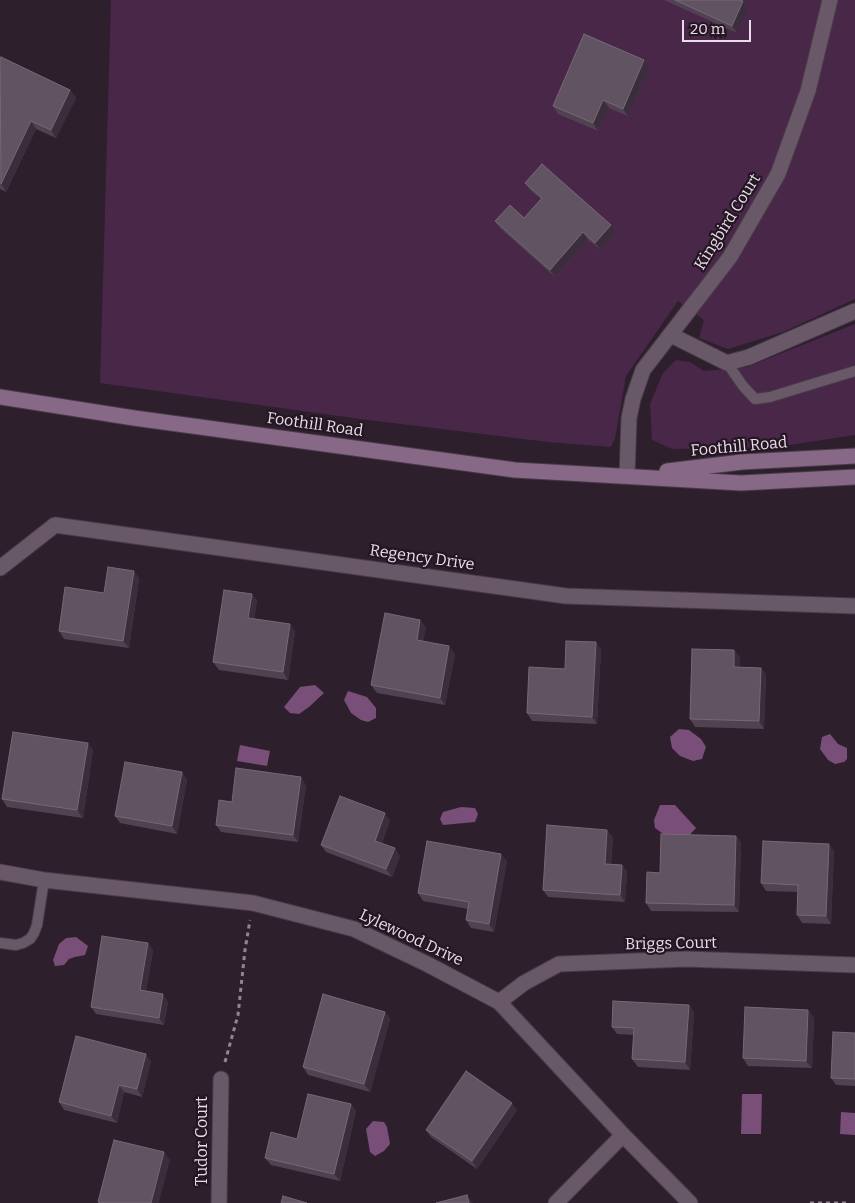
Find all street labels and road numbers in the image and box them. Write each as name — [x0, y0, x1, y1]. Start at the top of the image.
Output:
street label: Kingbird Court — [691, 170, 765, 274]
street label: Foothill Road — [266, 409, 364, 441]
street label: Foothill Road — [690, 433, 788, 461]
street label: Regency Drive — [368, 541, 476, 575]
street label: Lylewood Drive — [356, 906, 466, 970]
street label: Briggs Court — [625, 934, 717, 954]
street label: Tudor Court — [193, 1096, 213, 1186]

